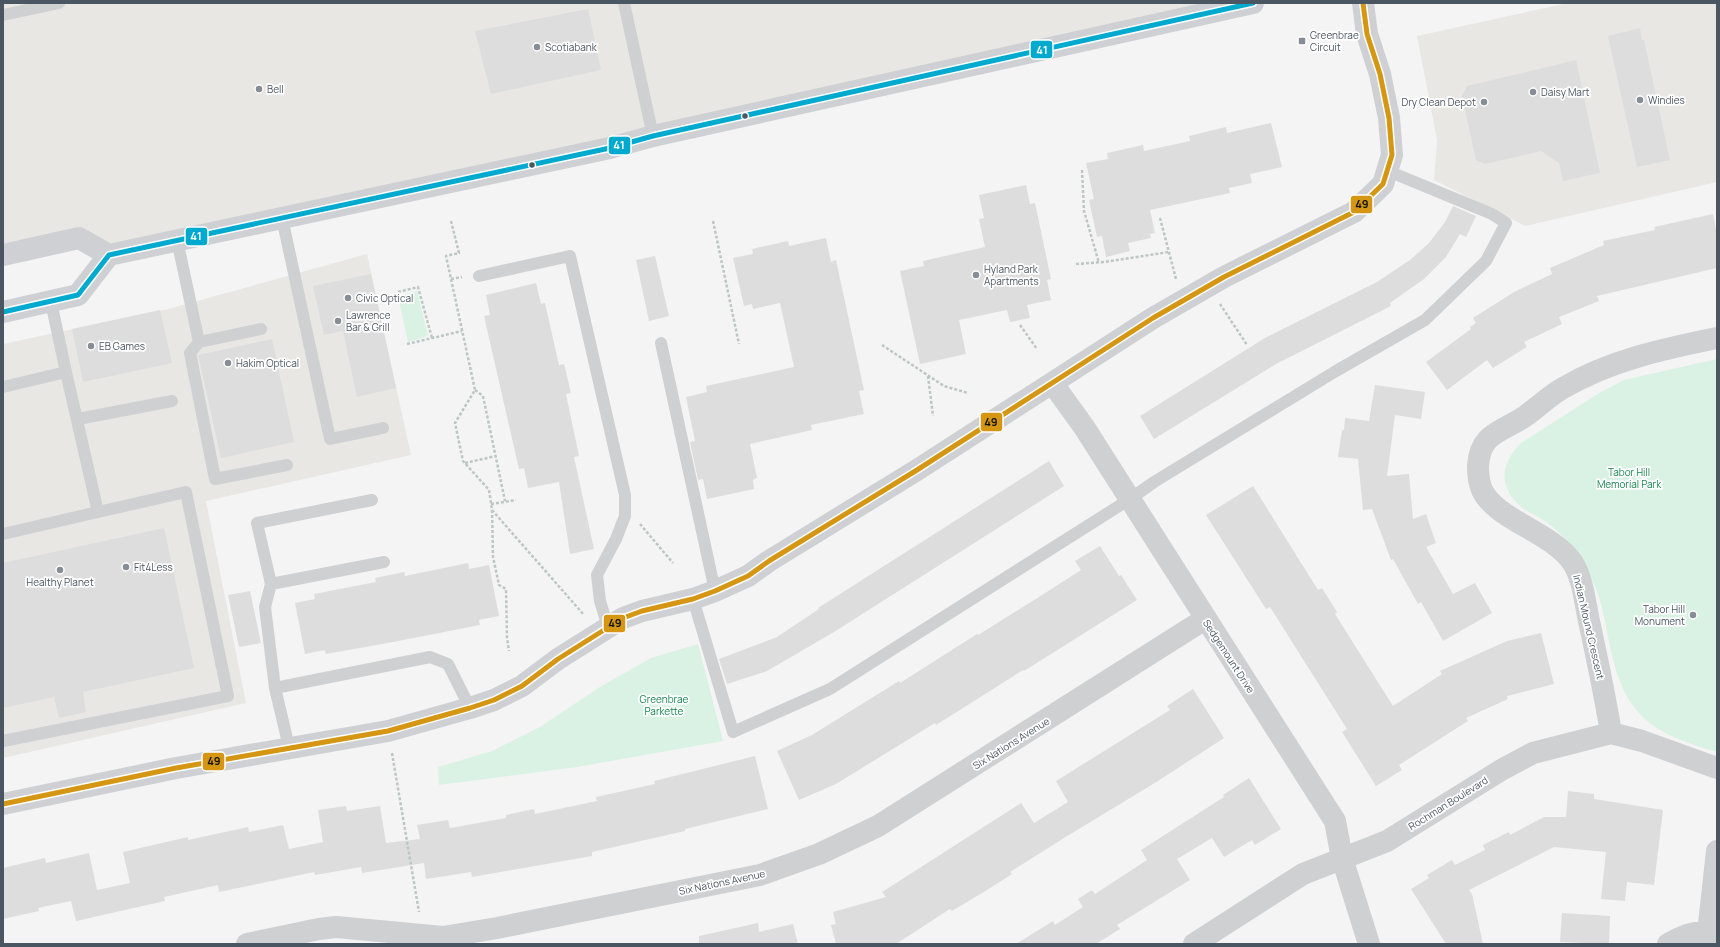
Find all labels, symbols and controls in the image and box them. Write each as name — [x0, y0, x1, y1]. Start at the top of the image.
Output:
place label: Greenbrae Circuit — [1310, 28, 1359, 54]
marker: Greenbrae Circuit — [1297, 36, 1307, 46]
place label: Scotiabank — [545, 40, 598, 54]
line badge: 41 — [1030, 40, 1053, 59]
marker: Scotiabank — [532, 42, 542, 52]
text: 41 — [1036, 42, 1048, 57]
place label: Bell — [267, 82, 284, 96]
marker: Bell — [254, 84, 264, 94]
place label: Daisy Mart — [1541, 85, 1590, 99]
marker: Daisy Mart — [1528, 87, 1538, 97]
place label: Windies — [1648, 93, 1685, 107]
place label: Dry Clean Depot — [1401, 95, 1476, 109]
marker: Windies — [1635, 95, 1645, 105]
marker: Dry Clean Depot — [1479, 97, 1489, 107]
unlabelled marker — [740, 111, 750, 121]
line badge: 41 — [608, 136, 631, 155]
text: 41 — [613, 137, 625, 152]
unlabelled marker — [527, 160, 537, 170]
line badge: 49 — [1350, 195, 1373, 214]
text: 49 — [1355, 196, 1369, 211]
line badge: 41 — [185, 227, 208, 246]
text: 41 — [190, 228, 202, 243]
place label: Hyland Park Apartments — [984, 262, 1039, 288]
marker: Hyland Park Apartments — [971, 270, 981, 280]
place label: Civic Optical — [356, 291, 413, 305]
marker: Civic Optical — [343, 293, 353, 303]
place label: Lawrence Bar & Grill — [346, 308, 391, 334]
marker: Lawrence Bar & Grill — [333, 316, 343, 326]
place label: EB Games — [99, 339, 145, 353]
marker: EB Games — [86, 341, 96, 351]
place label: Hakim Optical — [236, 356, 299, 370]
marker: Hakim Optical — [223, 358, 233, 368]
line badge: 49 — [980, 412, 1003, 432]
text: 49 — [984, 414, 998, 429]
park label: Tabor Hill Memorial Park — [1597, 465, 1662, 491]
place label: Fit4Less — [134, 560, 173, 574]
marker: Fit4Less — [121, 562, 131, 572]
marker: Healthy Planet — [55, 565, 65, 575]
street label: Indian Mound Crescent — [1570, 573, 1608, 681]
place label: Healthy Planet — [26, 575, 94, 589]
place label: Tabor Hill Monument — [1635, 602, 1685, 628]
marker: Tabor Hill Monument — [1688, 610, 1698, 620]
line badge: 49 — [603, 614, 626, 633]
text: 49 — [608, 615, 622, 630]
street label: Sedgemount Drive — [1200, 616, 1258, 696]
park label: Greenbrae Parkette — [640, 692, 689, 718]
street label: Six Nations Avenue — [970, 714, 1052, 772]
line badge: 49 — [202, 752, 225, 771]
text: 49 — [207, 753, 221, 768]
street label: Rochman Boulevard — [1406, 773, 1491, 833]
street label: Six Nations Avenue — [678, 866, 767, 898]

